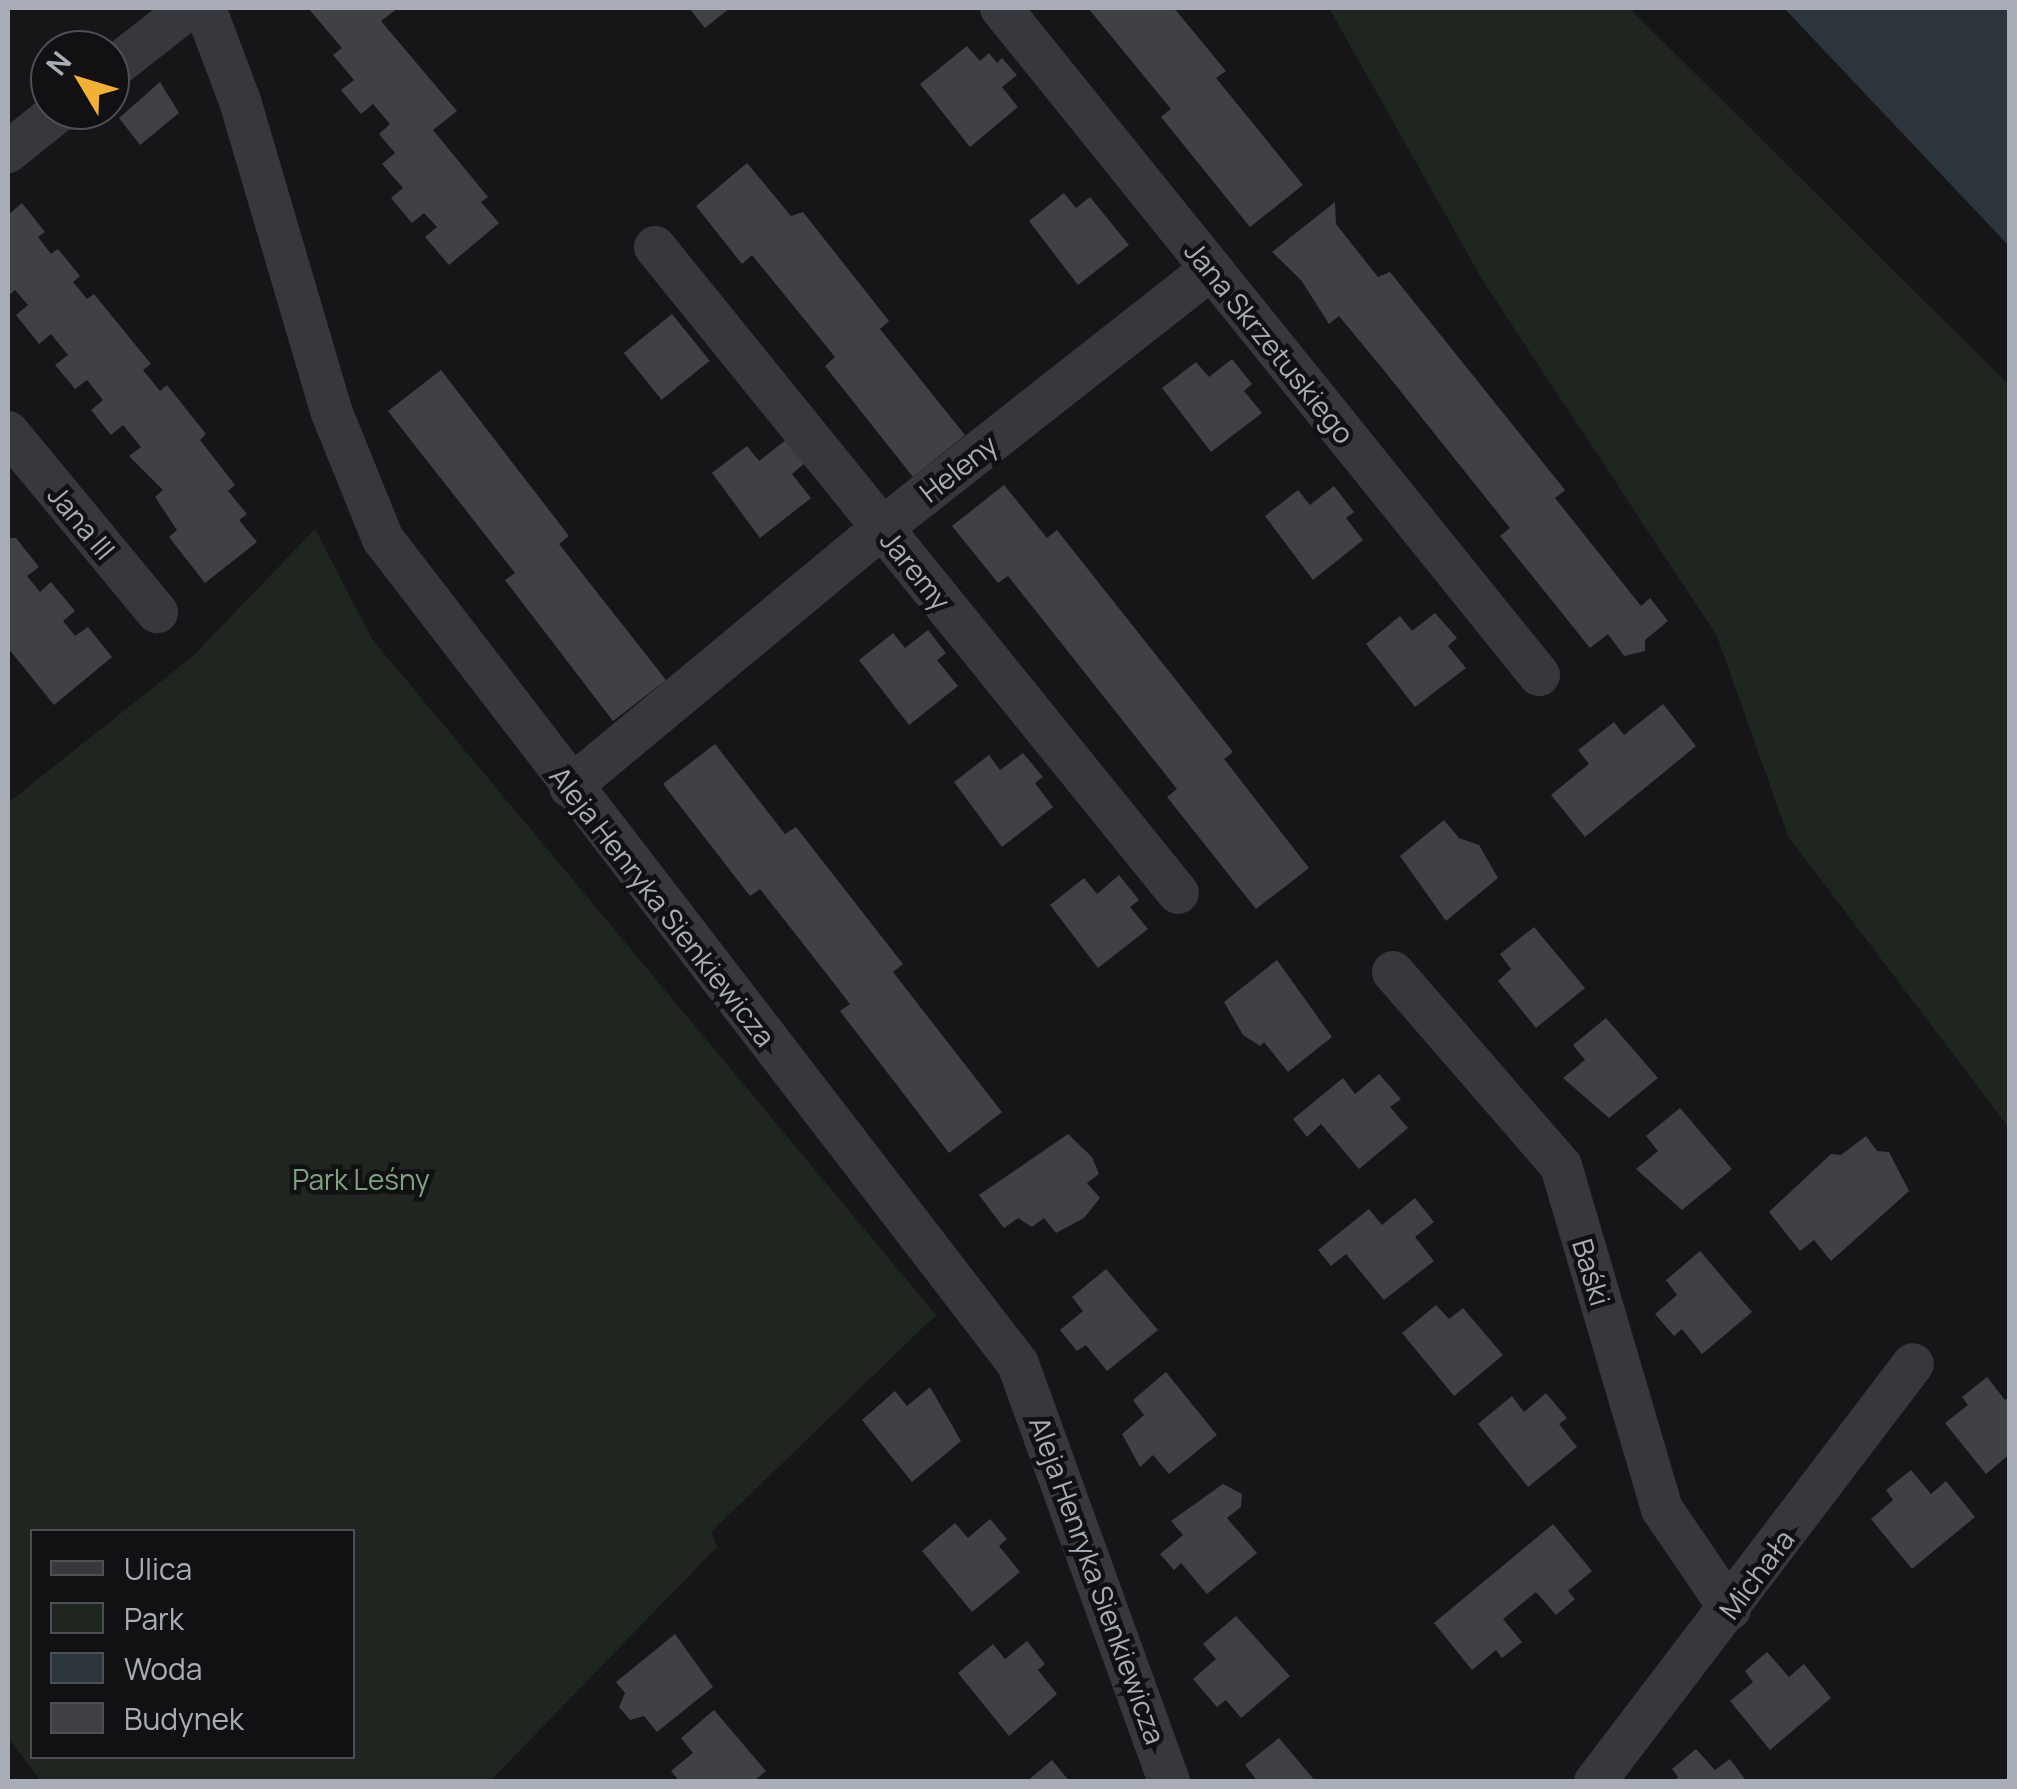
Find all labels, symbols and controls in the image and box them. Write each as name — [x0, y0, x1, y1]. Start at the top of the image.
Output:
north arrow — [30, 30, 130, 130]
text: N — [37, 43, 79, 82]
street label: Jana Skrzetuskiego — [1178, 234, 1362, 450]
street label: Heleny — [913, 427, 1003, 509]
street label: Jana III — [42, 478, 122, 566]
street label: Jaremy — [874, 524, 958, 616]
street label: Aleja Henryka Sienkiewicza — [543, 759, 783, 1053]
park label: Park Leśny — [292, 1162, 430, 1196]
street label: Baśki — [1566, 1235, 1618, 1309]
street label: Aleja Henryka Sienkiewicza — [1023, 1412, 1173, 1748]
street label: Michała — [1712, 1523, 1800, 1625]
legend — [30, 1529, 355, 1759]
text: Ulica — [124, 1548, 192, 1589]
text: Park — [124, 1598, 184, 1639]
text: Woda — [124, 1648, 202, 1689]
text: Budynek — [124, 1698, 244, 1739]

